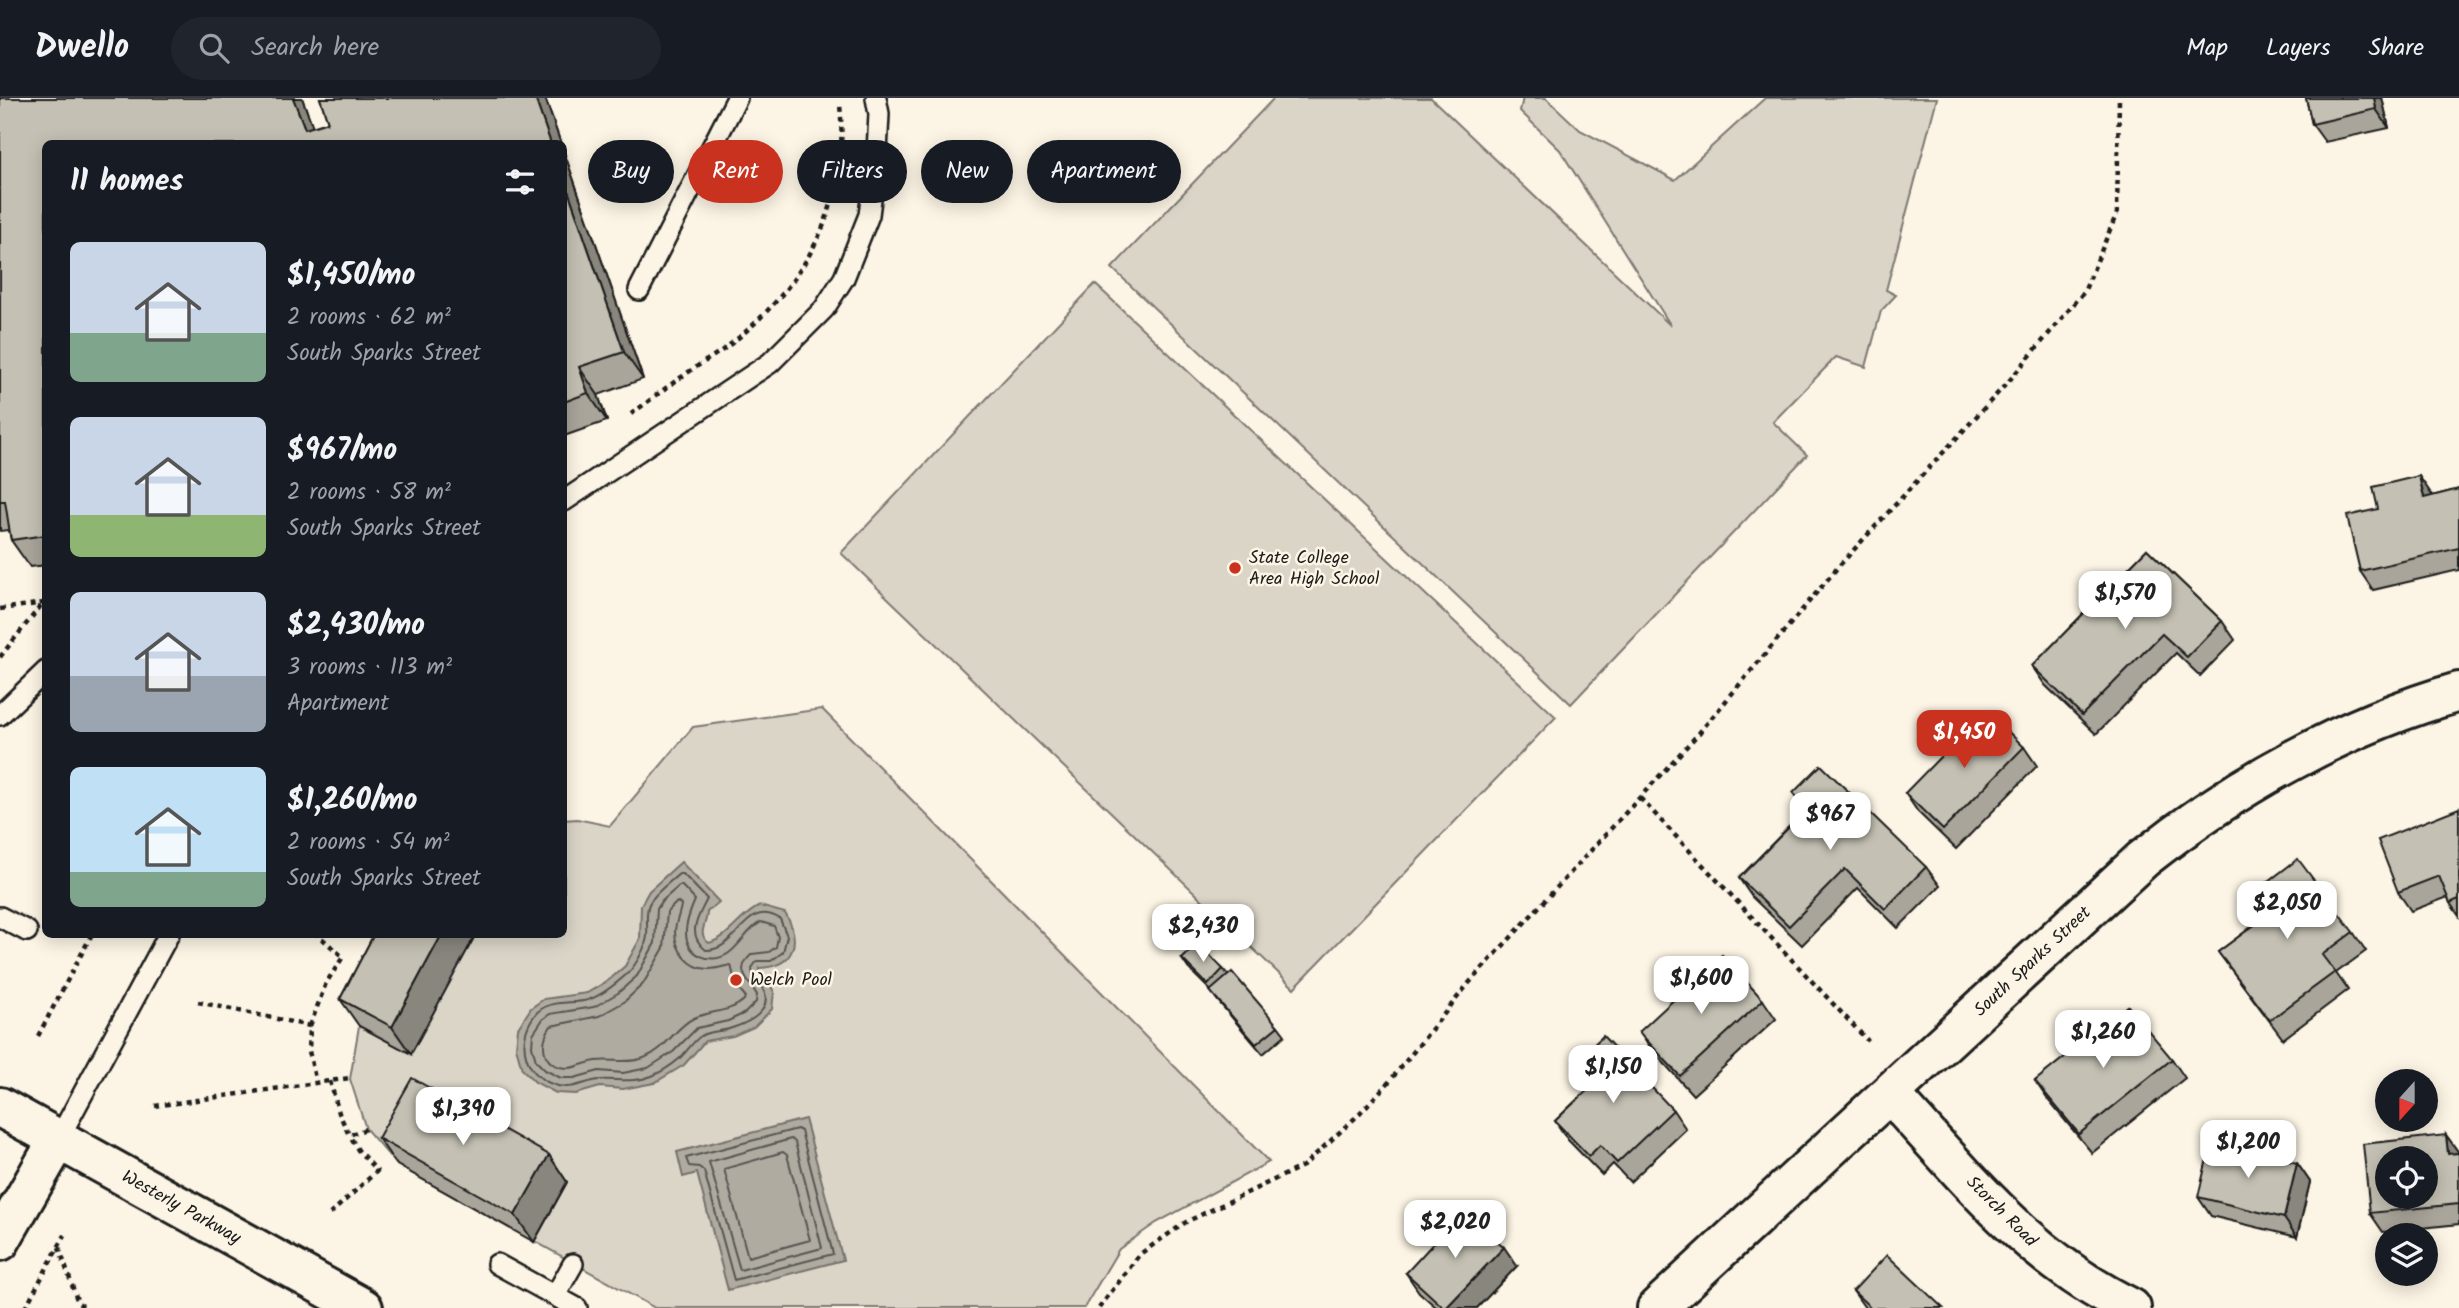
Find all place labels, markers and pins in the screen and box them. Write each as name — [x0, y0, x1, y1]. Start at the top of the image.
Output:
place label: State College Area High School — [1249, 544, 1380, 594]
marker: State College Area High School — [1227, 560, 1243, 576]
pin: $1,570 — [2068, 572, 2182, 631]
pin: $1,450 — [1907, 710, 2021, 770]
pin: $967 — [1789, 792, 1871, 852]
pin: $2,050 — [2230, 882, 2344, 941]
pin: $2,430 — [1146, 904, 1260, 964]
pin: $1,600 — [1644, 956, 1758, 1016]
place label: Welch Pool — [750, 966, 833, 995]
marker: Welch Pool — [728, 972, 744, 988]
pin: $1,260 — [2046, 1010, 2160, 1070]
pin: $1,150 — [1556, 1046, 1670, 1105]
pin: $1,390 — [406, 1088, 520, 1147]
pin: $1,200 — [2191, 1121, 2305, 1180]
pin: $2,020 — [1398, 1200, 1512, 1260]

